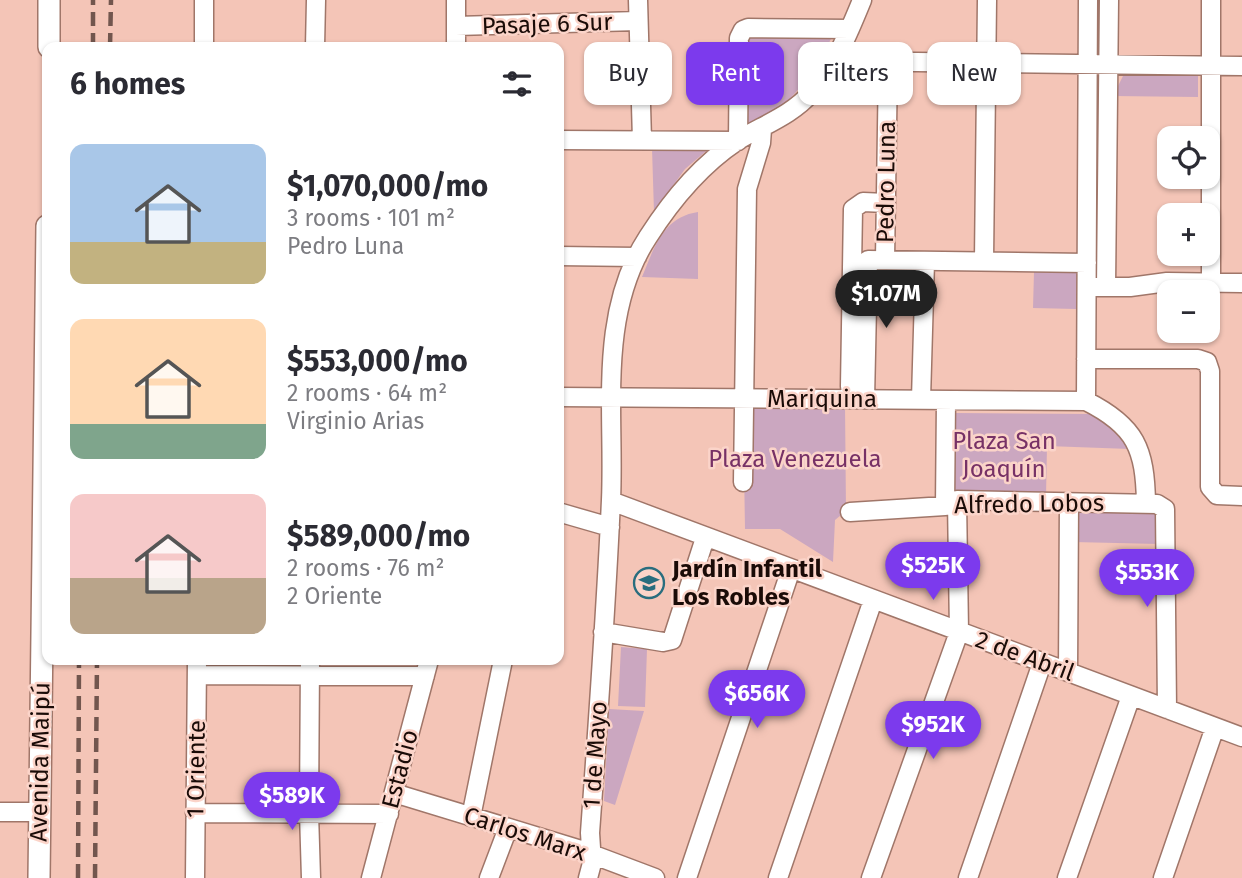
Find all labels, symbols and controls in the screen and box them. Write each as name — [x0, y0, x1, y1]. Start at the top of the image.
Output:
street label: Pasaje 6 Sur — [481, 8, 614, 40]
chip: Buy — [584, 42, 672, 105]
chip: Rent — [686, 42, 784, 105]
chip: Filters — [798, 42, 913, 105]
chip: New — [927, 42, 1021, 105]
icon: filters — [498, 65, 536, 103]
text: 6 homes — [70, 66, 185, 102]
street label: Pedro Luna — [871, 121, 901, 243]
map controls — [1157, 126, 1220, 343]
button: locate — [1157, 126, 1220, 189]
text: $1,070,000/mo — [287, 168, 488, 204]
icon: home — [126, 172, 210, 256]
button: + — [1157, 203, 1220, 266]
text: 3 rooms · 101 m² — [287, 204, 455, 232]
text: Pedro Luna — [287, 232, 404, 260]
pin: $1.07M — [829, 270, 943, 330]
text: $1.07M — [851, 279, 921, 307]
button: − — [1157, 280, 1220, 343]
text: $553,000/mo — [287, 343, 468, 379]
icon: home — [126, 347, 210, 431]
text: 2 rooms · 64 m² — [287, 379, 447, 407]
street label: Mariquina — [767, 385, 877, 413]
text: Virginio Arias — [287, 407, 424, 435]
park label: Plaza San Joaquín — [952, 427, 1056, 483]
park label: Plaza Venezuela — [708, 445, 882, 473]
street label: Alfredo Lobos — [954, 489, 1104, 519]
text: $589,000/mo — [287, 518, 470, 554]
icon: home — [126, 522, 210, 606]
pin: $525K — [884, 542, 982, 602]
pin: $553K — [1098, 550, 1196, 609]
text: $525K — [901, 551, 965, 579]
text: 2 rooms · 76 m² — [287, 554, 445, 582]
place label: Jardín Infantil Los Robles — [671, 555, 823, 611]
text: $553K — [1115, 558, 1179, 586]
school or university icon: Jardín Infantil Los Robles — [632, 566, 666, 600]
text: 2 Oriente — [287, 582, 382, 610]
street label: 2 de Abril — [972, 625, 1078, 687]
pin: $656K — [708, 670, 806, 730]
text: $656K — [724, 679, 790, 707]
street label: Avenida Maipú — [25, 682, 55, 842]
street label: 1 de Mayo — [577, 700, 613, 810]
pin: $952K — [884, 702, 982, 761]
text: $952K — [901, 710, 965, 738]
street label: 1 Oriente — [181, 720, 211, 818]
street label: Estadio — [376, 726, 424, 812]
pin: $589K — [243, 772, 341, 832]
text: $589K — [259, 781, 325, 809]
street label: Carlos Marx — [460, 801, 590, 867]

